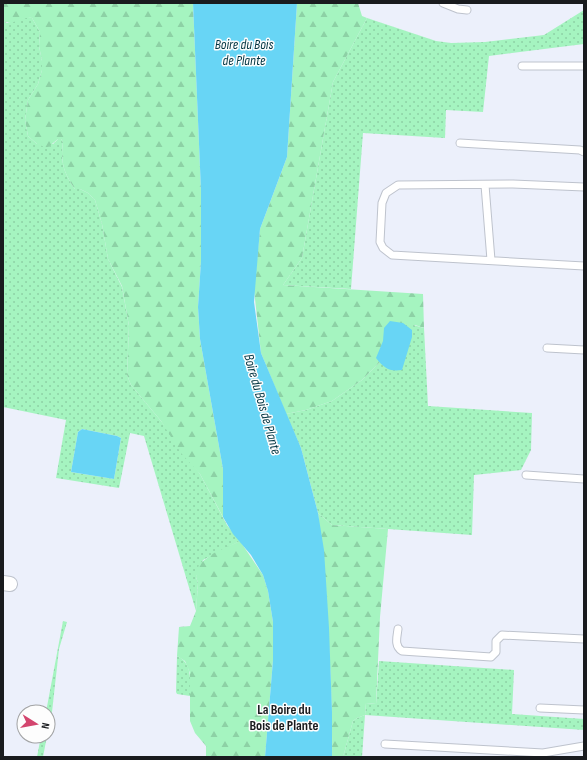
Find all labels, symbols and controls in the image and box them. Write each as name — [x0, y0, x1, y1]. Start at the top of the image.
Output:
water label: Boire du Bois de Plante — [215, 36, 273, 69]
water label: Boire du Bois de Plante — [240, 352, 285, 457]
district label: La Boire du Bois de Plante — [249, 701, 319, 734]
north arrow — [16, 704, 56, 744]
text: N — [38, 722, 52, 730]

